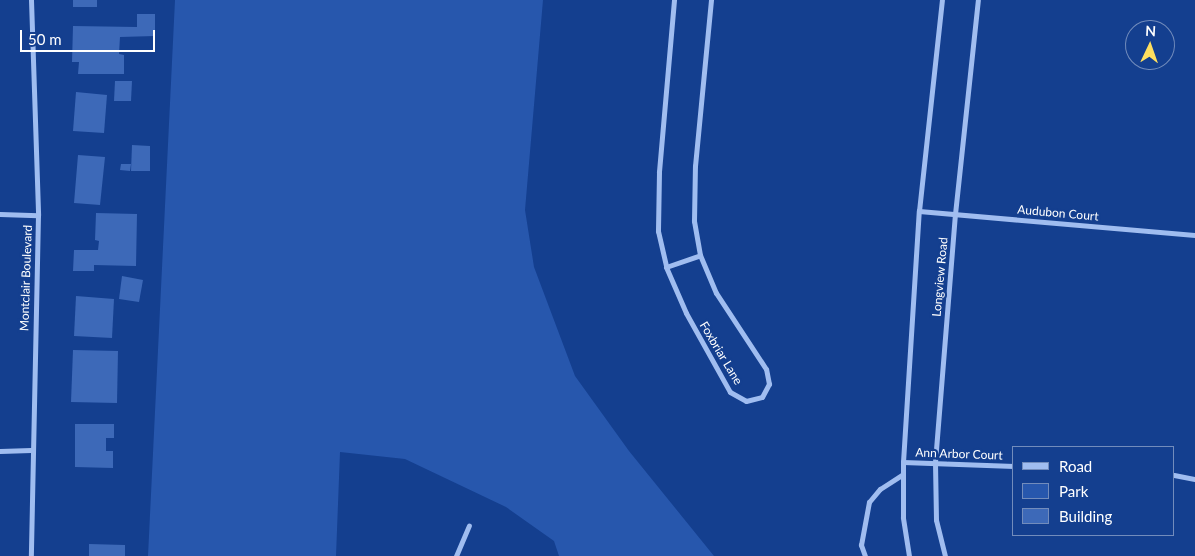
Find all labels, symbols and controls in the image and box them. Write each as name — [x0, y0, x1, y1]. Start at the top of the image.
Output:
scale bar — [22, 20, 158, 52]
north arrow — [1125, 20, 1175, 70]
text: N — [1145, 22, 1157, 39]
text: 50 m — [28, 30, 62, 48]
street label: Audubon Court — [1017, 202, 1099, 224]
street label: Montclair Boulevard — [17, 224, 35, 332]
street label: Longview Road — [929, 237, 951, 317]
street label: Foxbriar Lane — [696, 319, 746, 387]
street label: Ann Arbor Court — [915, 445, 1003, 463]
legend — [1012, 446, 1175, 536]
text: Road — [1059, 457, 1092, 475]
text: Park — [1059, 482, 1088, 500]
text: Building — [1059, 507, 1112, 525]

